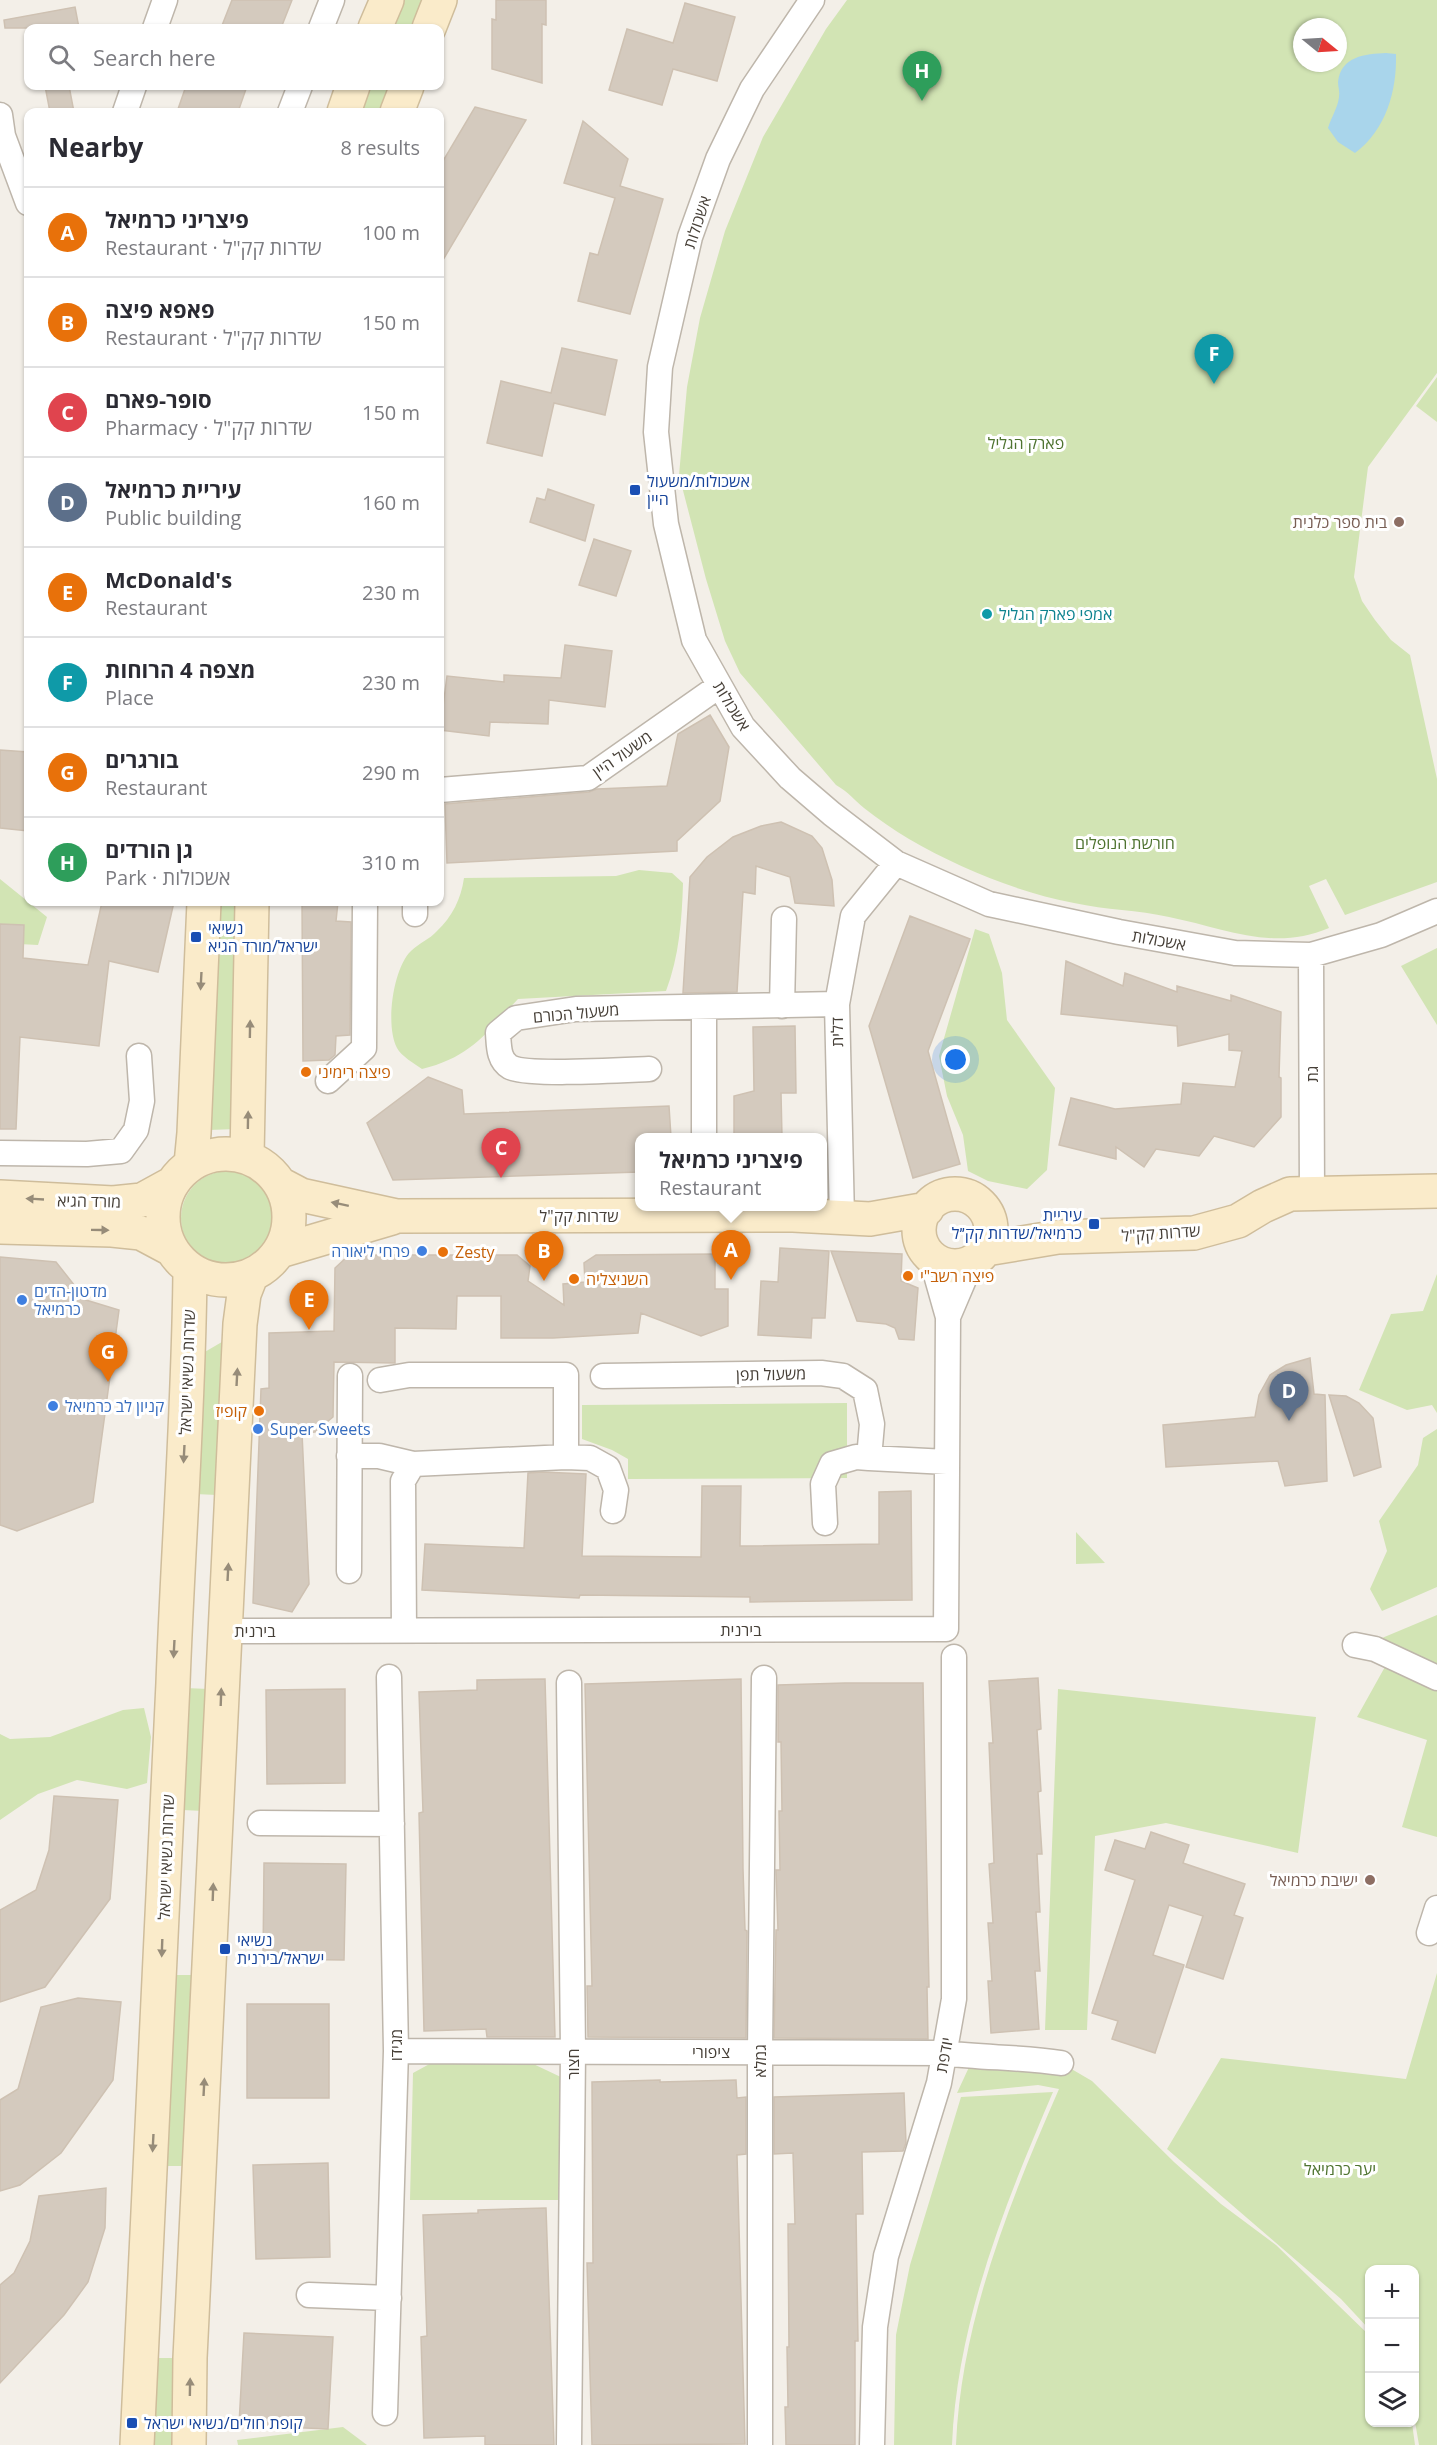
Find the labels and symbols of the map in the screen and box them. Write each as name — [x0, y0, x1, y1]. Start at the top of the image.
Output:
north arrow — [1293, 18, 1347, 72]
pin: H — [902, 51, 942, 101]
street label: אשכולות — [678, 193, 716, 251]
pin: F — [1194, 334, 1234, 384]
park label: פארק הגליל — [988, 432, 1064, 454]
place label: אשכולות/משעול היין — [647, 470, 750, 510]
marker: אשכולות/משעול היין — [628, 483, 642, 497]
place label: בית ספר כלנית — [1293, 511, 1388, 533]
marker: בית ספר כלנית — [1392, 515, 1406, 529]
place label: אמפי פארק הגליל — [999, 603, 1112, 625]
marker: אמפי פארק הגליל — [980, 607, 994, 621]
street label: אשכולות — [708, 677, 756, 735]
street label: משעול היין — [588, 725, 656, 783]
park label: חורשת הנופלים — [1075, 832, 1175, 854]
place label: נשיאי ישראל/מורד הגיא — [208, 917, 318, 957]
street label: אשכולות — [1130, 924, 1188, 956]
marker: נשיאי ישראל/מורד הגיא — [189, 930, 203, 944]
one-way arrow — [196, 971, 206, 990]
street label: משעול הכורם — [532, 998, 620, 1028]
street label: דלית — [826, 1017, 848, 1047]
one-way arrow — [245, 1019, 254, 1038]
your location — [941, 1045, 970, 1074]
place label: פיצה רימיני — [318, 1061, 391, 1083]
marker: פיצה רימיני — [299, 1065, 313, 1079]
street label: גת — [1301, 1066, 1323, 1082]
one-way arrow — [243, 1110, 253, 1129]
pin: C — [482, 1128, 520, 1178]
street label: מורד הגיא — [57, 1189, 121, 1213]
one-way arrow — [26, 1194, 45, 1203]
one-way arrow — [330, 1199, 349, 1208]
place label: עיריית כרמיאל/שדרות קק״ל — [952, 1204, 1082, 1244]
street label: שדרות קק"ל — [540, 1205, 618, 1227]
marker: עיריית כרמיאל/שדרות קק״ל — [1087, 1217, 1101, 1231]
street label: שדרות קק"ל — [1121, 1219, 1201, 1247]
one-way arrow — [91, 1225, 110, 1234]
pin: A — [712, 1230, 750, 1280]
pin: B — [524, 1232, 564, 1281]
place label: פרחי ליאורה — [331, 1240, 410, 1262]
place label: Zesty — [455, 1241, 495, 1263]
marker: פרחי ליאורה — [415, 1244, 429, 1258]
marker: Zesty — [436, 1245, 450, 1259]
place label: פיצה רשב"י — [920, 1265, 994, 1287]
place label: השניצליה — [586, 1268, 649, 1290]
marker: פיצה רשב"י — [901, 1269, 915, 1283]
marker: השניצליה — [567, 1272, 581, 1286]
place label: מדטון-הדים כרמיאל — [34, 1280, 107, 1320]
pin: E — [290, 1280, 328, 1330]
marker: מדטון-הדים כרמיאל — [15, 1293, 29, 1307]
street label: שדרות נשיאי ישראל — [174, 1309, 200, 1435]
pin: G — [88, 1332, 128, 1382]
street label: משעול תפן — [736, 1362, 806, 1386]
one-way arrow — [233, 1368, 242, 1387]
pin: D — [1270, 1372, 1308, 1421]
place label: קניון לב כרמיאל — [65, 1395, 165, 1417]
marker: קניון לב כרמיאל — [46, 1399, 60, 1413]
place label: קופיז — [216, 1400, 247, 1422]
marker: קופיז — [252, 1404, 266, 1418]
place label: Super Sweets — [270, 1418, 371, 1440]
marker: Super Sweets — [251, 1422, 265, 1436]
one-way arrow — [179, 1444, 189, 1463]
one-way arrow — [223, 1563, 232, 1582]
street label: בירנית — [720, 1619, 762, 1641]
street label: בירנית — [234, 1620, 276, 1642]
one-way arrow — [170, 1639, 179, 1658]
one-way arrow — [217, 1688, 226, 1707]
street label: שדרות נשיאי ישראל — [153, 1794, 179, 1920]
place label: ישיבת כרמיאל — [1270, 1869, 1358, 1891]
marker: ישיבת כרמיאל — [1363, 1873, 1377, 1887]
one-way arrow — [208, 1883, 218, 1902]
place label: נשיאי ישראל/בירנית — [237, 1929, 324, 1969]
one-way arrow — [157, 1939, 167, 1958]
marker: נשיאי ישראל/בירנית — [218, 1942, 232, 1956]
street label: מגידו — [385, 2029, 407, 2061]
street label: יודפת — [930, 2036, 958, 2074]
street label: ציפורי — [692, 2041, 730, 2063]
street label: גמלא — [749, 2044, 771, 2078]
street label: חצור — [562, 2048, 584, 2080]
one-way arrow — [199, 2077, 208, 2096]
one-way arrow — [148, 2134, 157, 2153]
park label: יער כרמיאל — [1304, 2158, 1376, 2180]
one-way arrow — [185, 2377, 195, 2396]
place label: קופת חולים/נשיאי ישראל — [144, 2412, 303, 2434]
marker: קופת חולים/נשיאי ישראל — [125, 2416, 139, 2430]

